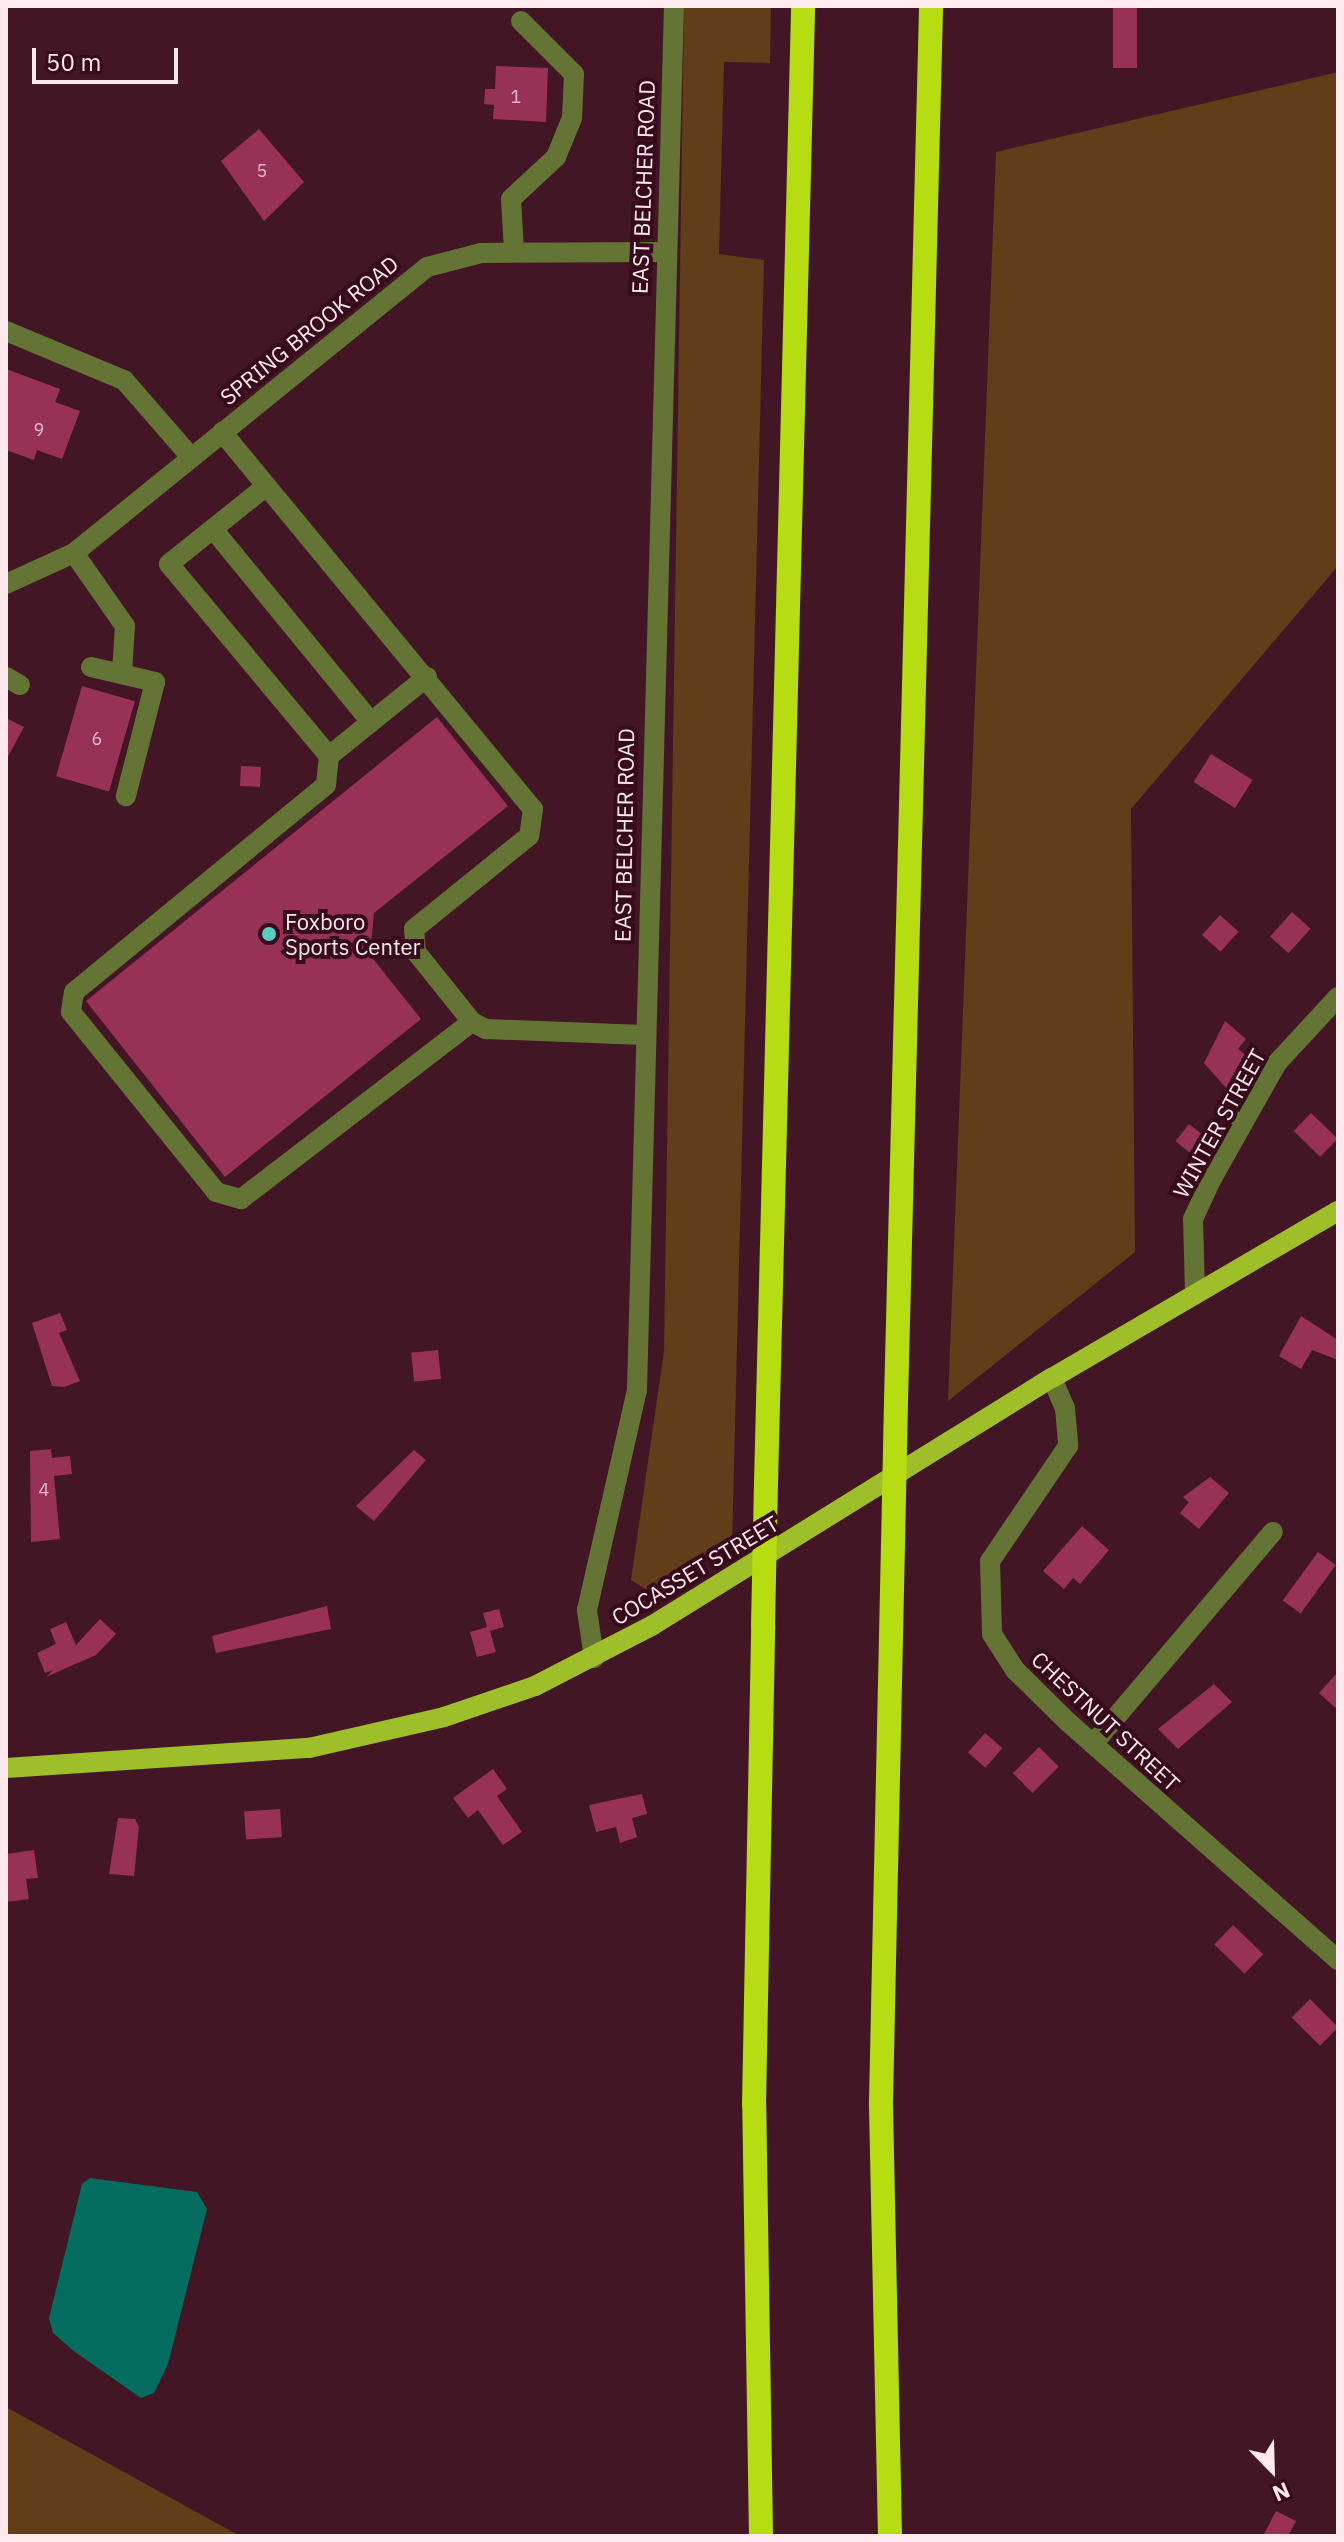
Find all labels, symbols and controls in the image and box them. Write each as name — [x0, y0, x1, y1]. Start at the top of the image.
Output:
scale bar — [36, 32, 182, 82]
text: 50 m — [46, 46, 101, 78]
street label: EAST BELCHER ROAD — [626, 80, 660, 294]
house number: 1 — [511, 86, 521, 108]
house number: 5 — [257, 160, 267, 182]
street label: SPRING BROOK ROAD — [215, 250, 403, 410]
house number: 9 — [34, 419, 44, 441]
house number: 6 — [92, 728, 102, 750]
street label: EAST BELCHER ROAD — [609, 728, 639, 942]
place label: Foxboro Sports Center — [285, 908, 421, 960]
marker: Foxboro Sports Center — [260, 925, 278, 943]
street label: WINTER STREET — [1167, 1044, 1271, 1202]
house number: 4 — [39, 1479, 49, 1501]
street label: COCASSET STREET — [607, 1510, 783, 1630]
street label: CHESTNUT STREET — [1027, 1646, 1185, 1796]
north arrow — [1232, 2430, 1312, 2510]
text: N — [1269, 2476, 1295, 2509]

